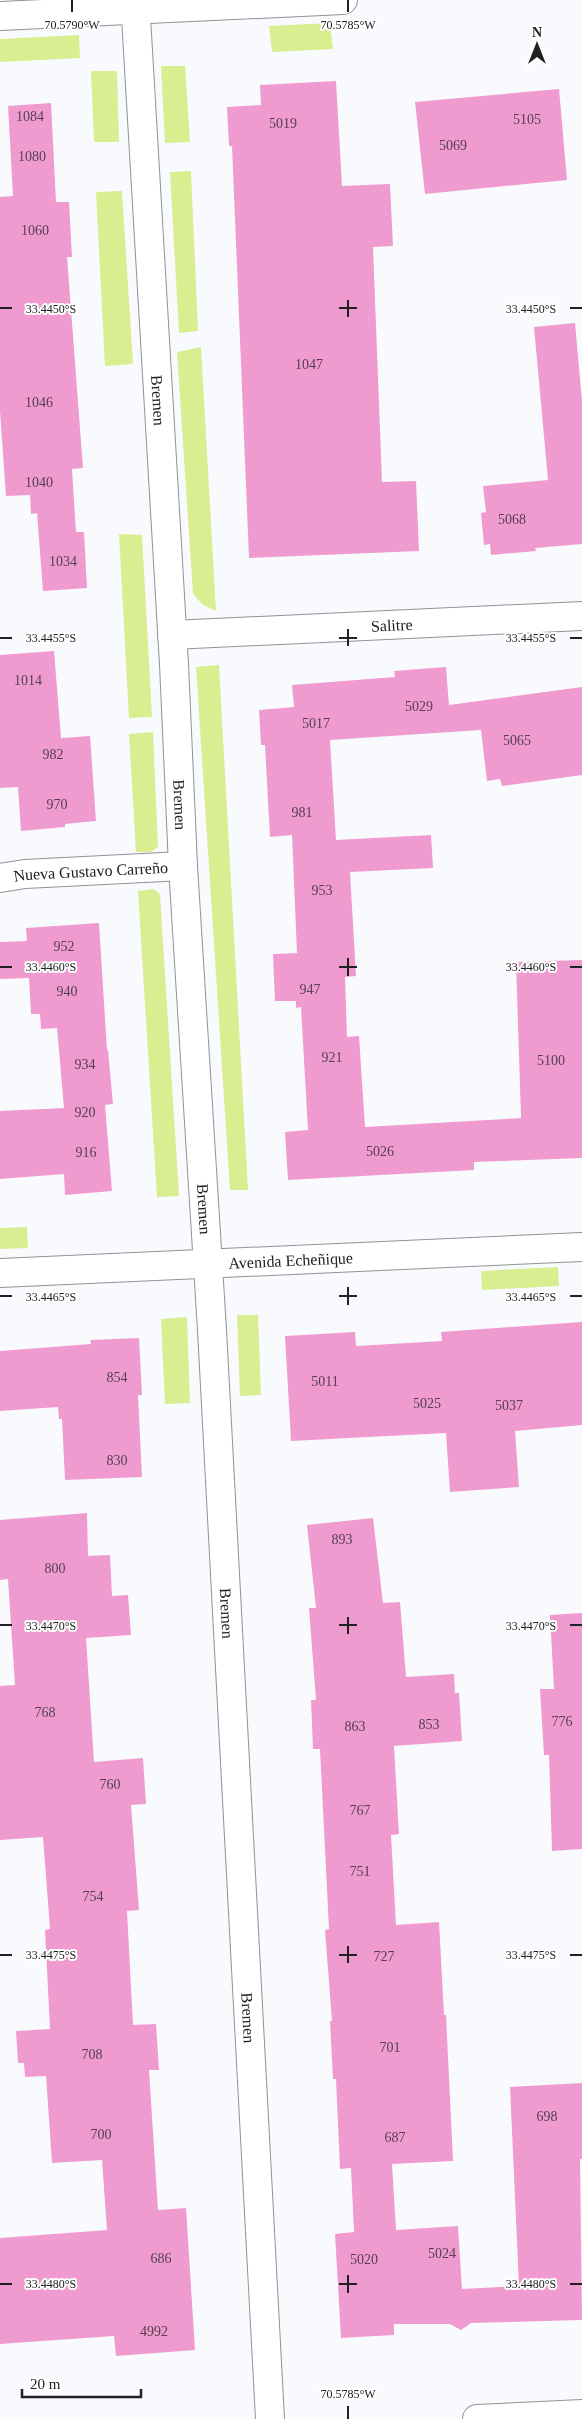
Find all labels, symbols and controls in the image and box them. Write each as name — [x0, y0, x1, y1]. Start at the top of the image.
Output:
text: 70.5790°W — [44, 18, 100, 32]
text: 70.5785°W — [320, 18, 376, 32]
north arrow — [512, 20, 562, 70]
text: N — [532, 25, 542, 40]
house number: 1084 — [16, 109, 44, 124]
house number: 5105 — [513, 112, 541, 127]
house number: 5019 — [269, 116, 297, 131]
house number: 5069 — [439, 138, 467, 153]
house number: 1080 — [18, 149, 46, 164]
house number: 1060 — [21, 223, 49, 238]
text: 33.4450°S — [26, 302, 76, 316]
text: 33.4450°S — [506, 302, 556, 316]
house number: 1047 — [295, 357, 323, 372]
street label: Bremen — [149, 375, 168, 426]
house number: 1046 — [25, 395, 53, 410]
house number: 1040 — [25, 475, 53, 490]
house number: 5068 — [498, 512, 526, 527]
house number: 1034 — [49, 554, 77, 569]
street label: Salitre — [370, 615, 413, 634]
text: 33.4455°S — [26, 631, 76, 645]
text: 33.4455°S — [506, 631, 556, 645]
house number: 1014 — [14, 673, 42, 688]
house number: 5029 — [405, 699, 433, 714]
house number: 5017 — [302, 716, 330, 731]
house number: 5065 — [503, 733, 531, 748]
house number: 982 — [43, 747, 64, 762]
street label: Bremen — [171, 779, 190, 830]
house number: 970 — [47, 797, 68, 812]
house number: 981 — [292, 805, 313, 820]
street label: Nueva Gustavo Carreño — [12, 858, 168, 884]
house number: 953 — [312, 883, 333, 898]
house number: 952 — [54, 939, 75, 954]
text: 33.4460°S — [26, 960, 76, 974]
text: 33.4460°S — [506, 960, 556, 974]
house number: 947 — [300, 982, 321, 997]
house number: 940 — [57, 984, 78, 999]
house number: 921 — [322, 1050, 343, 1065]
house number: 5100 — [537, 1053, 565, 1068]
house number: 934 — [75, 1057, 96, 1072]
house number: 920 — [75, 1105, 96, 1120]
house number: 5026 — [366, 1144, 394, 1159]
house number: 916 — [76, 1145, 97, 1160]
street label: Bremen — [194, 1183, 215, 1235]
street label: Avenida Echeñique — [228, 1249, 353, 1271]
text: 33.4465°S — [26, 1290, 76, 1304]
text: 33.4465°S — [506, 1290, 556, 1304]
house number: 854 — [107, 1370, 128, 1385]
house number: 5011 — [311, 1374, 339, 1389]
house number: 5025 — [413, 1396, 441, 1411]
house number: 5037 — [495, 1398, 523, 1413]
house number: 830 — [107, 1453, 128, 1468]
house number: 893 — [332, 1532, 353, 1547]
house number: 800 — [45, 1561, 66, 1576]
street label: Bremen — [217, 1588, 237, 1639]
text: 33.4470°S — [26, 1619, 76, 1633]
text: 33.4470°S — [506, 1619, 556, 1633]
house number: 768 — [35, 1705, 56, 1720]
house number: 776 — [552, 1714, 573, 1729]
house number: 853 — [419, 1717, 440, 1732]
house number: 863 — [345, 1719, 366, 1734]
house number: 760 — [100, 1777, 121, 1792]
house number: 767 — [350, 1803, 371, 1818]
house number: 751 — [350, 1864, 371, 1879]
house number: 754 — [83, 1889, 104, 1904]
text: 33.4475°S — [26, 1948, 76, 1962]
text: 33.4475°S — [506, 1948, 556, 1962]
house number: 727 — [374, 1949, 395, 1964]
street label: Bremen — [239, 1992, 258, 2044]
house number: 701 — [380, 2040, 401, 2055]
house number: 708 — [82, 2047, 103, 2062]
house number: 698 — [537, 2109, 558, 2124]
house number: 700 — [91, 2127, 112, 2142]
house number: 687 — [385, 2130, 406, 2145]
house number: 5024 — [428, 2246, 456, 2261]
house number: 686 — [151, 2251, 172, 2266]
house number: 5020 — [350, 2252, 378, 2267]
text: 33.4480°S — [26, 2277, 76, 2291]
text: 33.4480°S — [506, 2277, 556, 2291]
house number: 4992 — [140, 2324, 168, 2339]
scale bar — [22, 2366, 141, 2398]
text: 20 m — [30, 2376, 61, 2392]
text: 70.5785°W — [320, 2387, 376, 2401]

